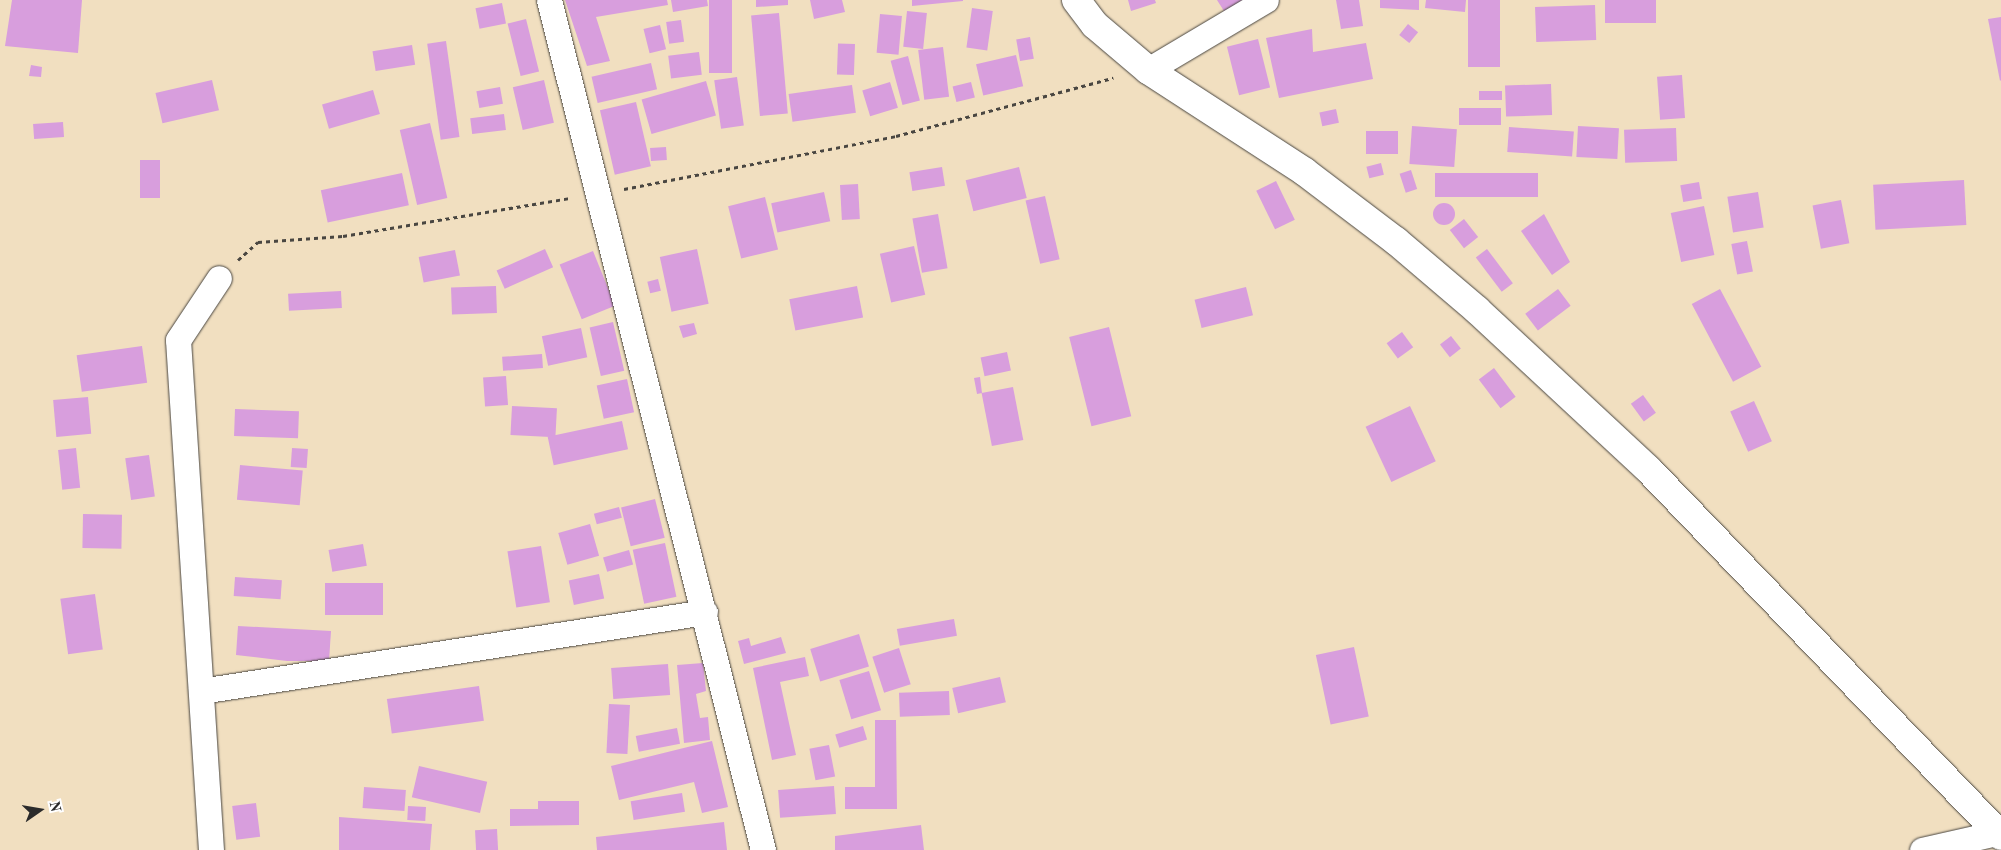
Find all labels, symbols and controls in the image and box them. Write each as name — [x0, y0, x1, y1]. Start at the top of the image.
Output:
north arrow — [15, 785, 65, 835]
text: N — [47, 800, 63, 813]

